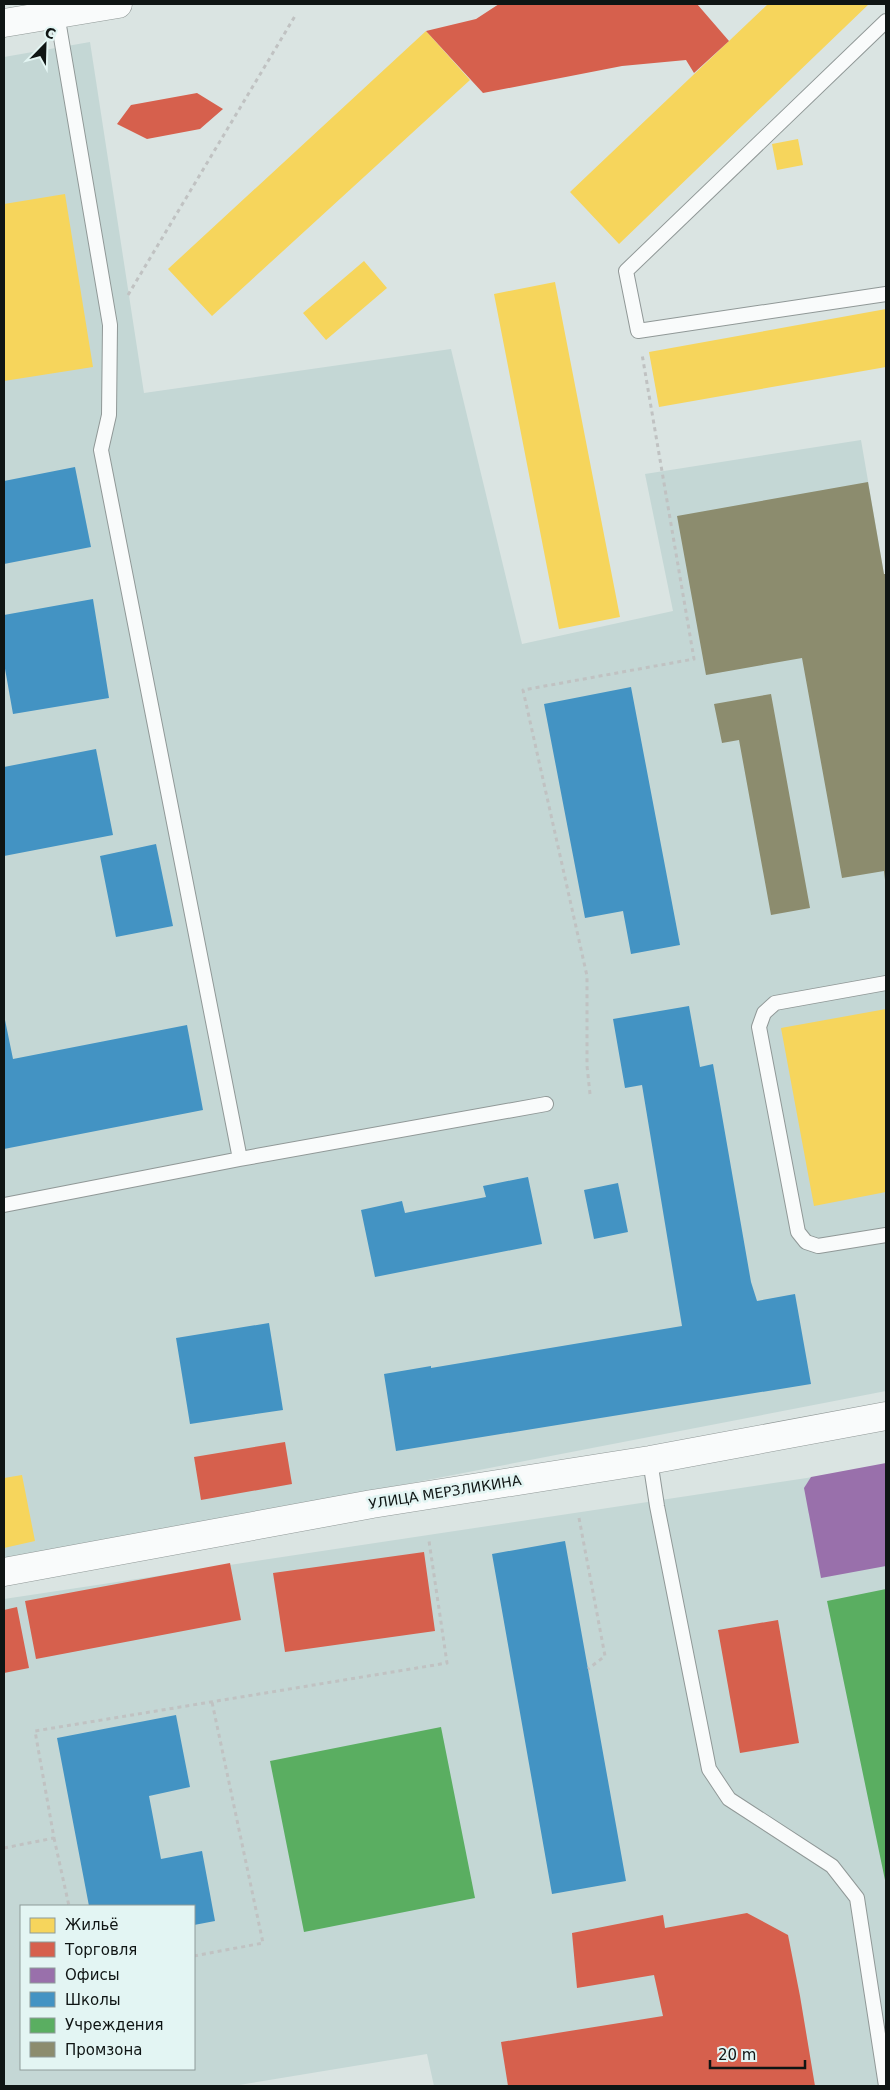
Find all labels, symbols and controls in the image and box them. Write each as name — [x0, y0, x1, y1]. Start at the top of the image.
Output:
north arrow — [20, 20, 70, 70]
text: С — [42, 24, 58, 42]
street label: УЛИЦА МЕРЗЛИКИНА — [368, 1472, 523, 1512]
legend — [20, 1905, 195, 2070]
text: Жильё — [65, 1916, 119, 1934]
text: Торговля — [64, 1941, 137, 1959]
text: Офисы — [65, 1966, 119, 1984]
text: Школы — [65, 1991, 121, 2009]
text: Учреждения — [65, 2016, 163, 2034]
scale bar — [710, 2038, 805, 2070]
text: Промзона — [65, 2041, 142, 2059]
text: 20 m — [718, 2046, 756, 2064]

